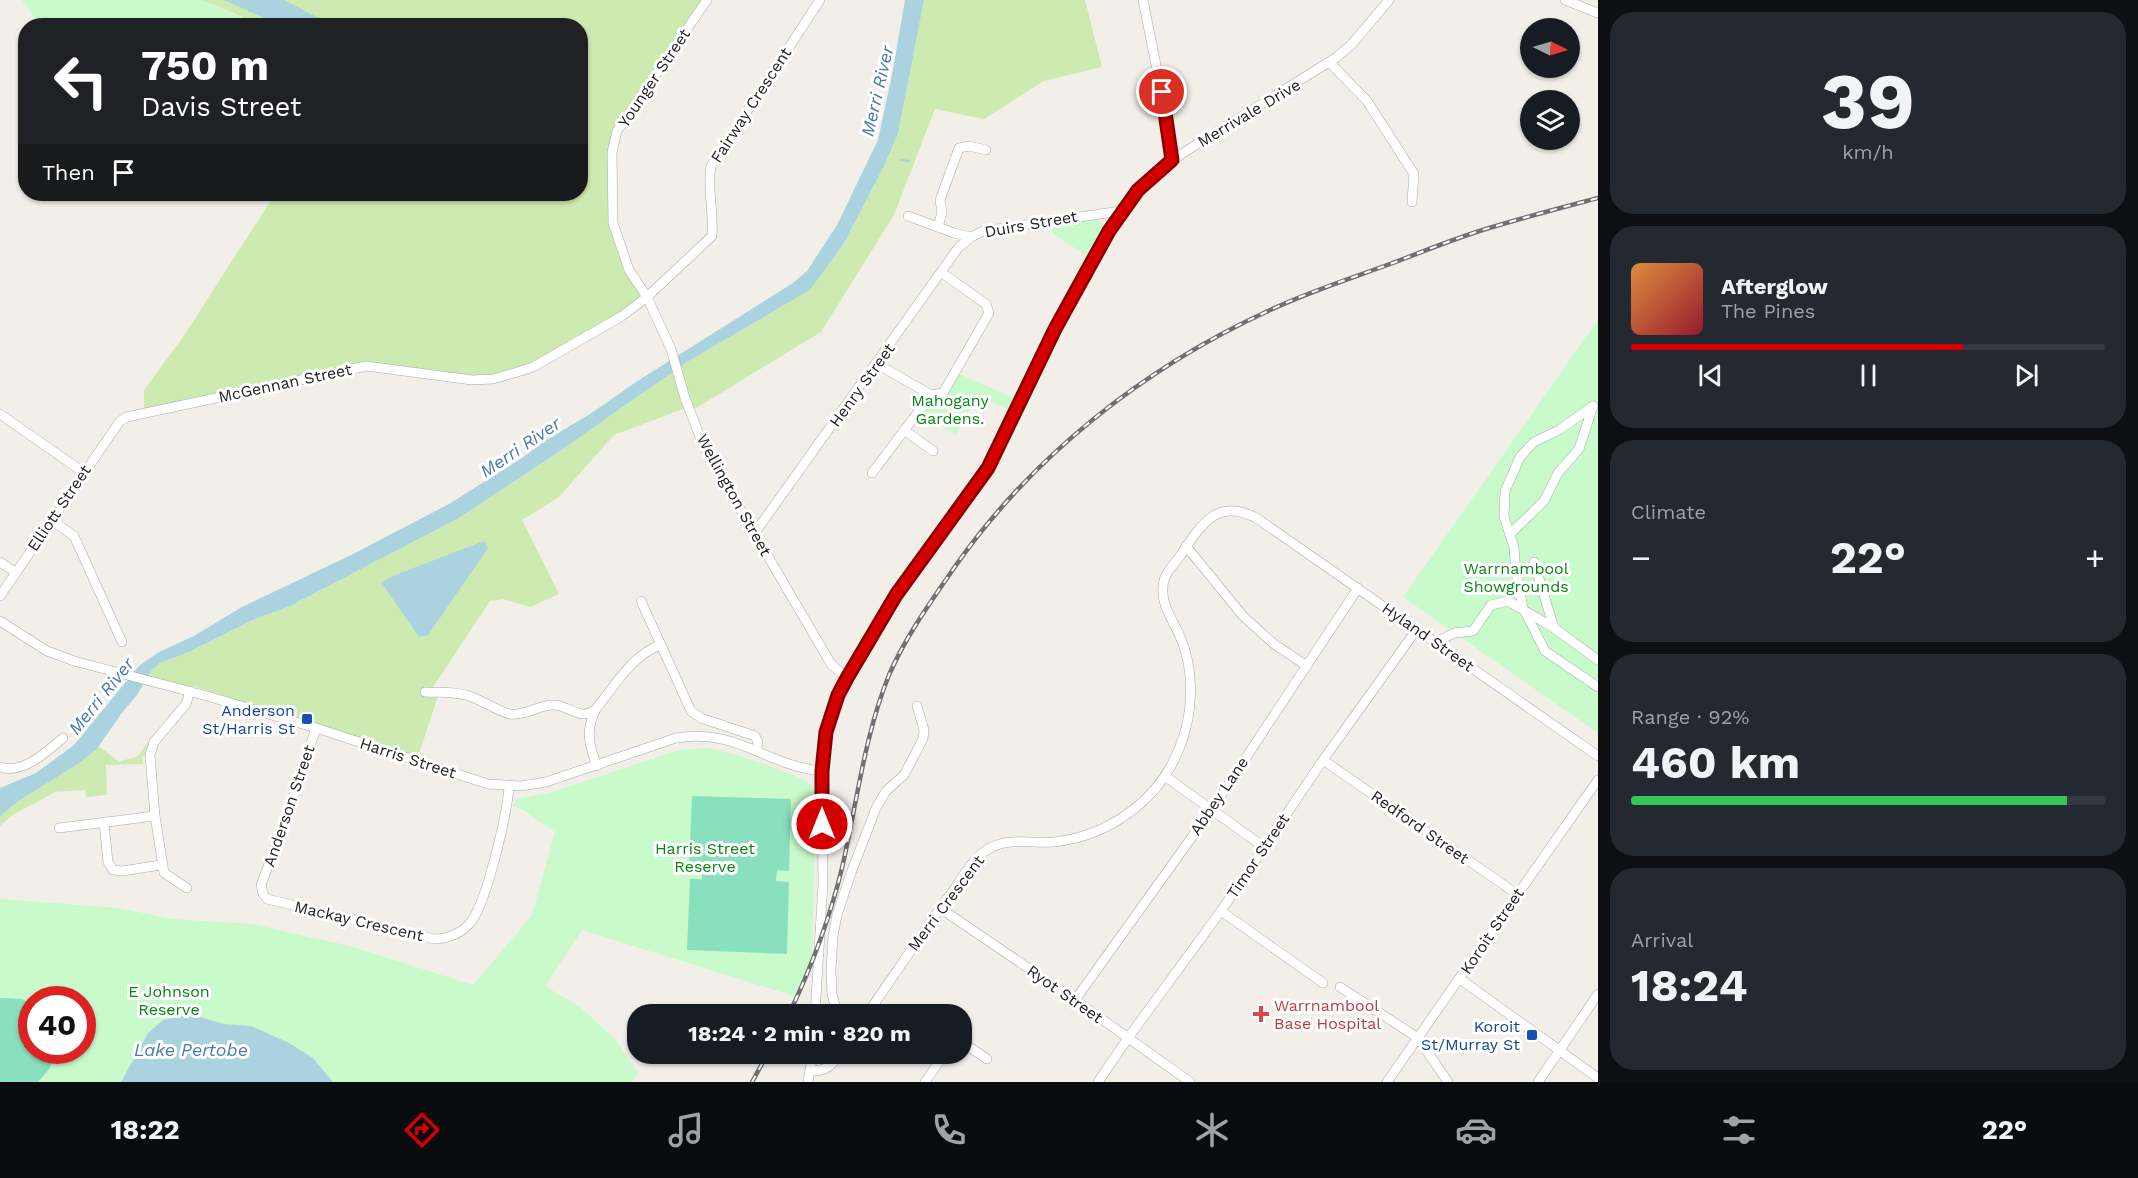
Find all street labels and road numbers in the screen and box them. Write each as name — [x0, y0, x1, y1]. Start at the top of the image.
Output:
street label: Younger Street — [614, 25, 694, 131]
street label: Fairway Crescent — [707, 44, 795, 166]
street label: Merrivale Drive — [1194, 75, 1304, 151]
street label: Duirs Street — [983, 206, 1079, 242]
street label: Henry Street — [825, 339, 899, 431]
street label: McGennan Street — [217, 360, 354, 406]
street label: Wellington Street — [693, 431, 776, 559]
street label: Elliott Street — [23, 461, 95, 555]
street label: Hyland Street — [1379, 598, 1478, 676]
street label: Harris Street — [357, 734, 459, 783]
street label: Anderson Street — [259, 742, 319, 869]
street label: Abbey Lane — [1186, 753, 1252, 839]
street label: Redford Street — [1367, 786, 1473, 868]
street label: Timor Street — [1223, 810, 1294, 902]
street label: Merri Crescent — [904, 851, 988, 955]
street label: Koroit Street — [1456, 884, 1528, 978]
street label: Mackay Crescent — [293, 897, 426, 945]
street label: Ryot Street — [1023, 961, 1107, 1027]

